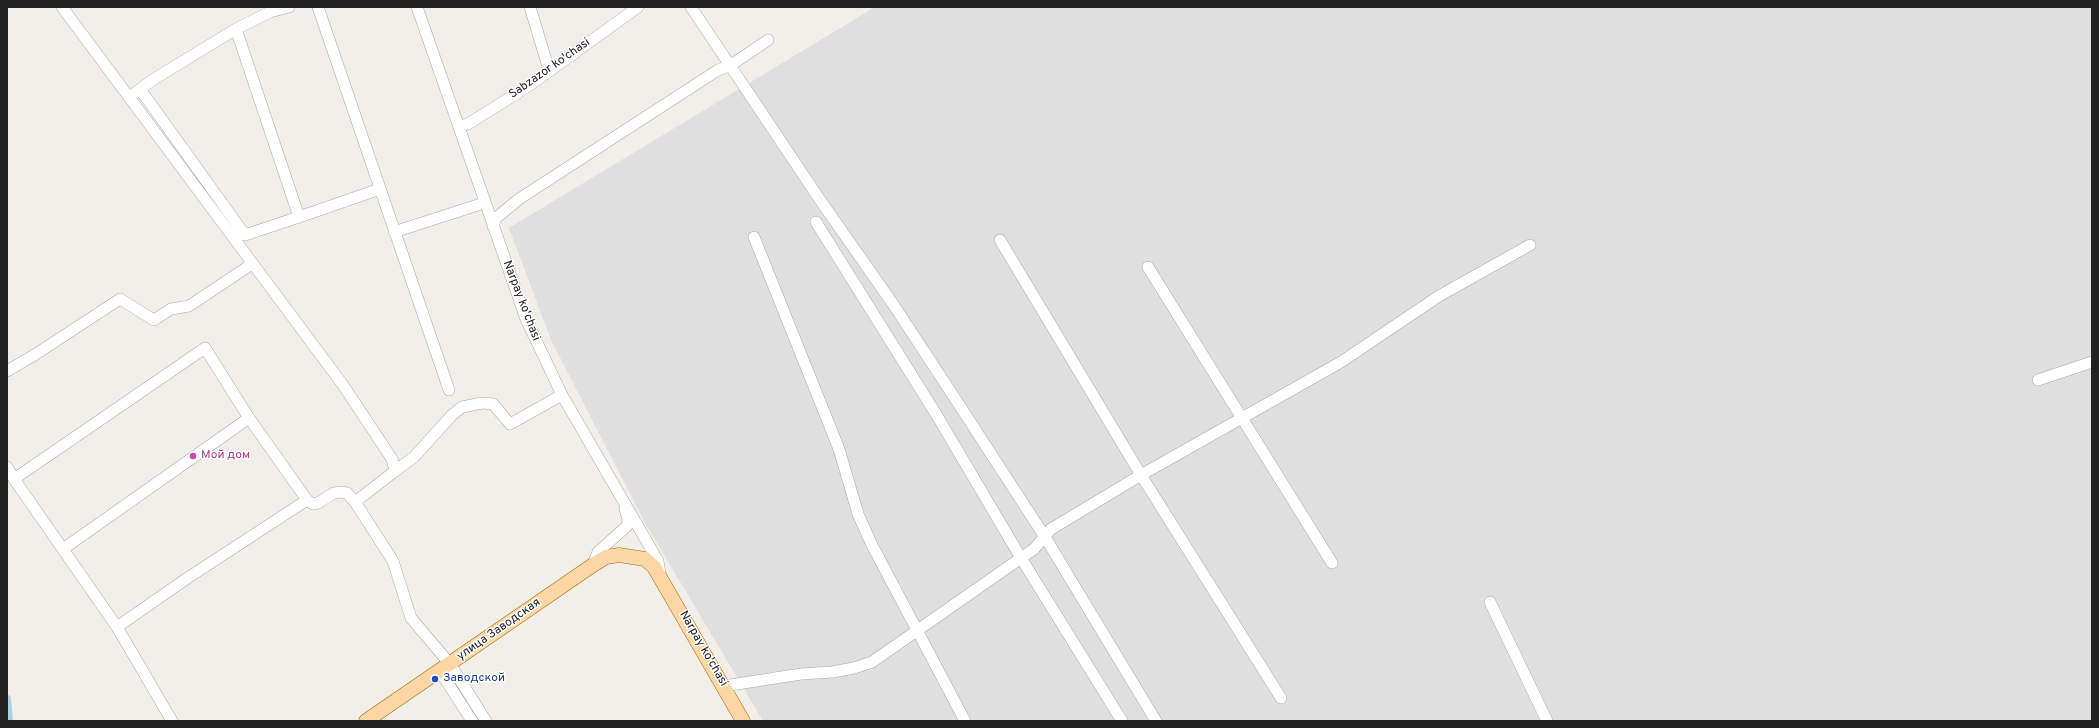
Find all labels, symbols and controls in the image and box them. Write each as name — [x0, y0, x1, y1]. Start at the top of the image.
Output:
street label: Sabzazor ko'chasi — [507, 36, 593, 102]
street label: Narpay ko'chasi — [499, 259, 543, 343]
place label: Мой дом — [201, 449, 250, 463]
marker: Мой дом — [188, 451, 198, 461]
street label: улица Заводская — [454, 596, 544, 664]
street label: Narpay ko'chasi — [676, 609, 730, 689]
place label: Заводской — [443, 672, 505, 686]
marker: Заводской — [430, 674, 440, 684]

